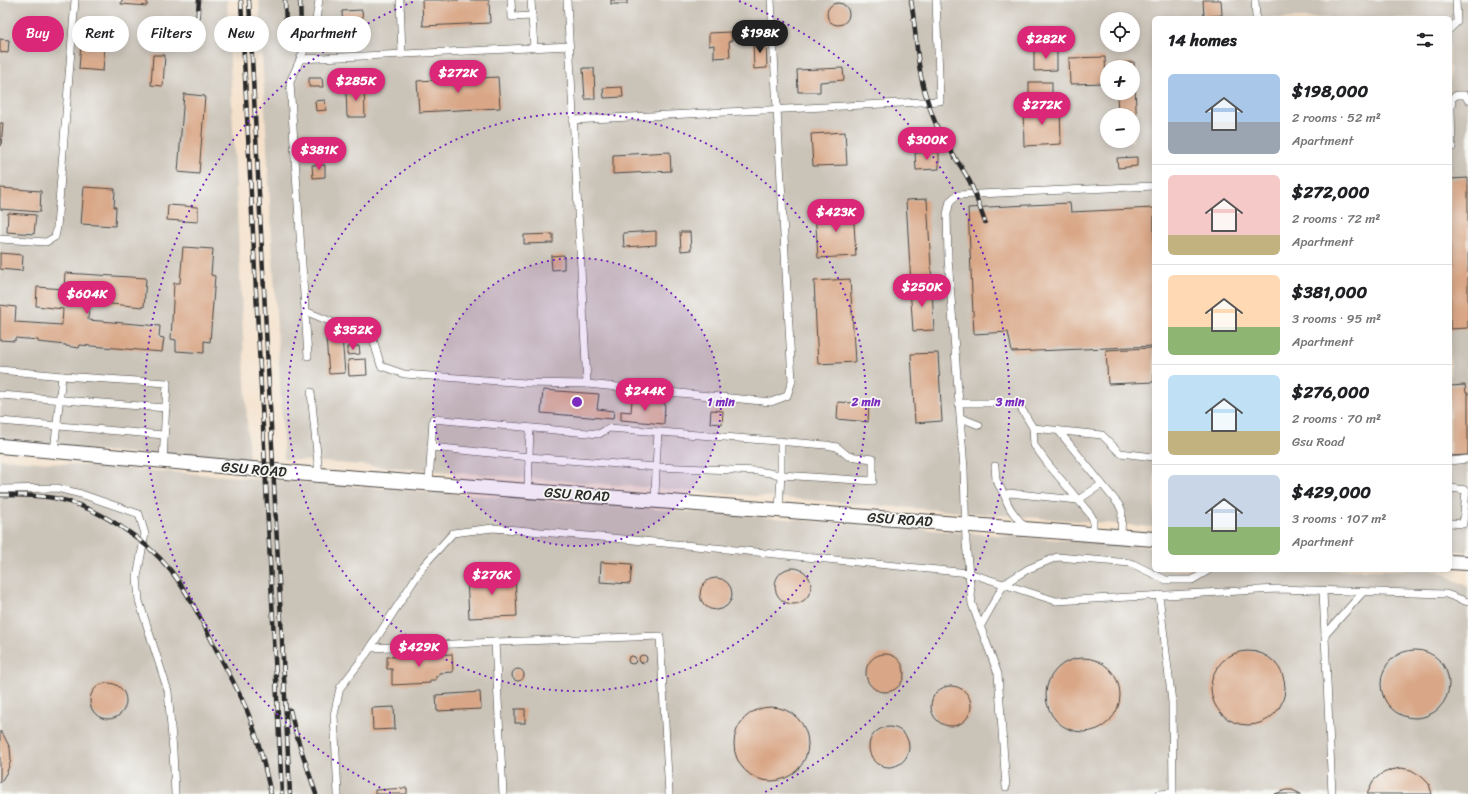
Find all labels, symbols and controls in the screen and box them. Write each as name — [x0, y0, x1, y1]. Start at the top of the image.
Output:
map controls — [1100, 12, 1140, 148]
button: locate — [1100, 12, 1140, 52]
chip: Buy — [12, 16, 64, 52]
chip: Rent — [72, 16, 129, 52]
chip: Filters — [137, 16, 206, 52]
chip: New — [214, 16, 269, 52]
chip: Apartment — [277, 16, 371, 52]
pin: $198K — [732, 20, 788, 54]
text: $198K — [741, 21, 779, 44]
text: 14 homes — [1168, 25, 1237, 55]
pin: $282K — [1018, 26, 1074, 60]
text: $282K — [1026, 27, 1066, 50]
icon: filters — [1414, 29, 1436, 51]
pin: $272K — [430, 60, 486, 94]
button: + — [1100, 60, 1140, 100]
text: $272K — [438, 61, 478, 84]
pin: $285K — [328, 68, 384, 102]
text: $285K — [336, 69, 376, 92]
text: $198,000 — [1292, 76, 1368, 106]
icon: home — [1200, 90, 1248, 138]
pin: $272K — [1014, 92, 1070, 126]
text: $272K — [1022, 93, 1062, 116]
text: 2 rooms · 52 m² — [1292, 106, 1381, 129]
button: − — [1100, 108, 1140, 148]
pin: $300K — [899, 127, 955, 161]
text: $300K — [907, 128, 947, 151]
text: Apartment — [1292, 129, 1353, 152]
pin: $381K — [291, 137, 347, 171]
text: $381K — [300, 138, 338, 161]
text: $272,000 — [1292, 177, 1370, 207]
icon: home — [1200, 191, 1248, 239]
pin: $423K — [808, 199, 864, 233]
text: $423K — [816, 200, 856, 223]
text: 2 rooms · 72 m² — [1292, 207, 1380, 230]
text: Apartment — [1292, 230, 1353, 253]
pin: $250K — [894, 274, 950, 308]
text: $250K — [902, 275, 942, 298]
text: $381,000 — [1292, 277, 1367, 307]
pin: $604K — [59, 281, 115, 315]
text: $604K — [67, 282, 107, 305]
icon: home — [1200, 291, 1248, 339]
text: 3 rooms · 95 m² — [1292, 307, 1381, 330]
pin: $352K — [325, 317, 381, 351]
text: $352K — [333, 318, 373, 341]
text: Apartment — [1292, 330, 1353, 353]
text: $276,000 — [1292, 377, 1369, 407]
pin: $244K — [617, 378, 673, 412]
text: $244K — [625, 379, 665, 402]
text: 1 min — [707, 391, 735, 413]
text: 2 min — [850, 391, 881, 413]
text: 3 min — [995, 391, 1025, 413]
icon: home — [1200, 391, 1248, 439]
centre of rings — [570, 395, 584, 409]
text: 2 rooms · 70 m² — [1292, 407, 1381, 430]
text: Gsu Road — [1292, 430, 1344, 453]
street label: GSU ROAD — [220, 454, 288, 485]
text: $429,000 — [1292, 477, 1371, 507]
street label: GSU ROAD — [544, 480, 611, 509]
icon: home — [1200, 491, 1248, 539]
street label: GSU ROAD — [867, 505, 934, 534]
text: 3 rooms · 107 m² — [1292, 507, 1386, 530]
text: Apartment — [1292, 530, 1353, 553]
pin: $276K — [464, 562, 520, 596]
text: $276K — [473, 563, 511, 586]
pin: $429K — [391, 634, 447, 668]
text: $429K — [399, 635, 439, 658]

